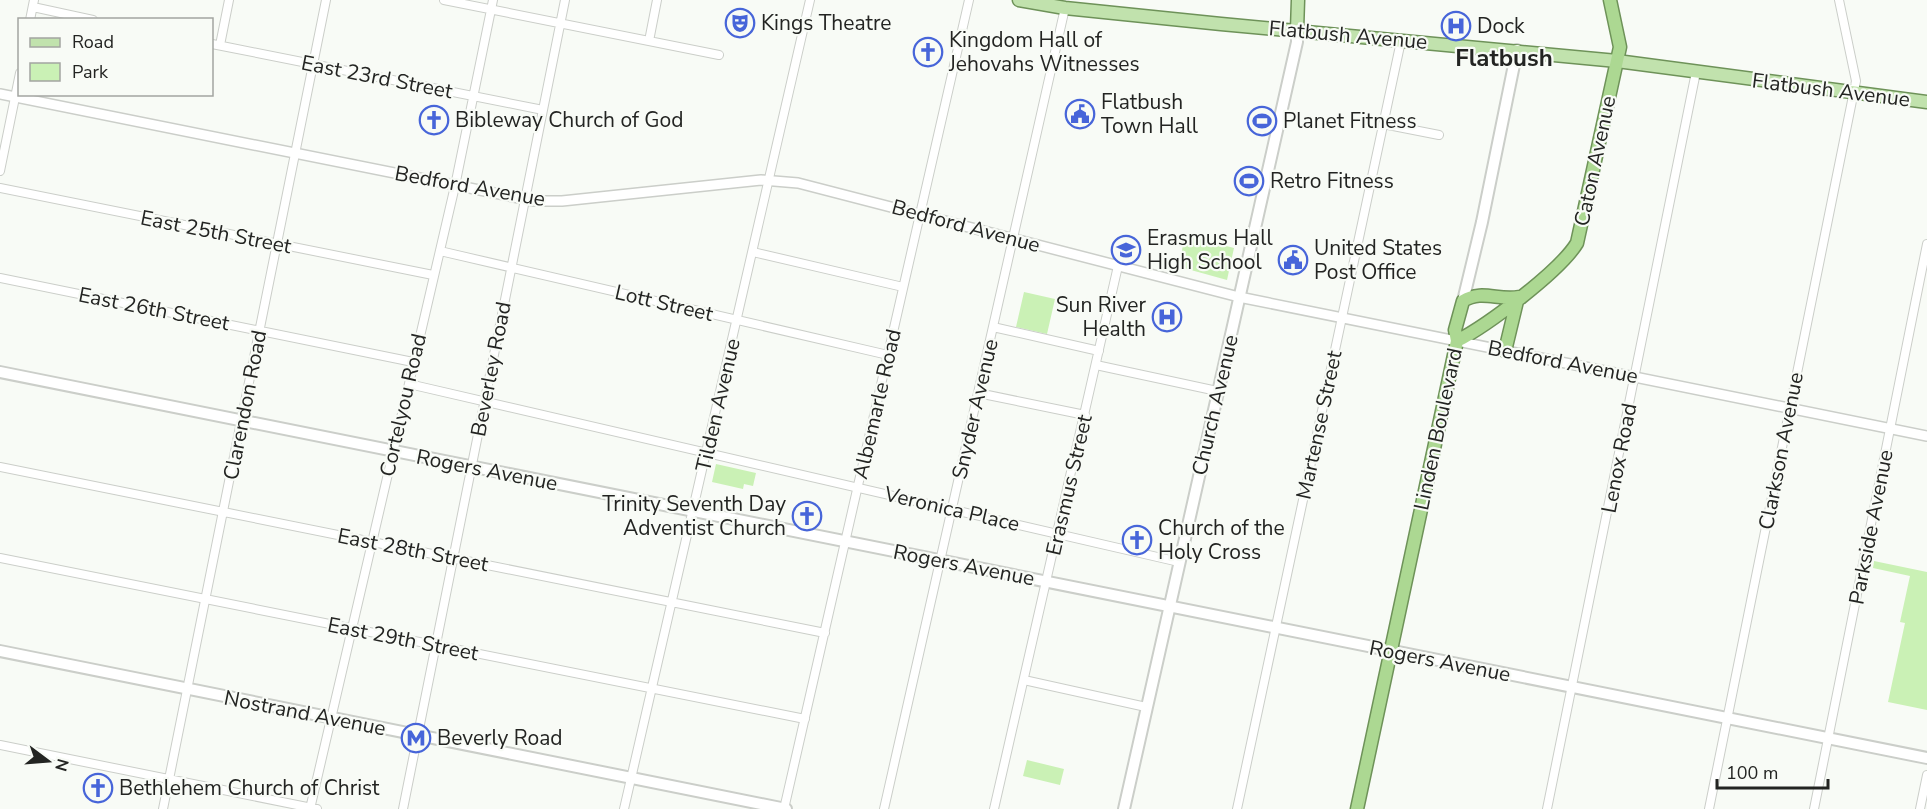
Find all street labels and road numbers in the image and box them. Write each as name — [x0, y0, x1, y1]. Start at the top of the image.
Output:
street label: Flatbush Avenue — [1268, 14, 1428, 56]
street label: East 23rd Street — [299, 49, 456, 106]
street label: Flatbush Avenue — [1750, 66, 1912, 114]
street label: Caton Avenue — [1568, 93, 1622, 229]
street label: Bedford Avenue — [392, 159, 548, 213]
street label: Bedford Avenue — [889, 193, 1043, 259]
street label: East 25th Street — [138, 204, 294, 260]
street label: Lott Street — [612, 278, 716, 328]
street label: East 26th Street — [76, 281, 232, 337]
street label: Beverley Road — [464, 299, 518, 439]
street label: Albemarle Road — [846, 326, 908, 482]
street label: Clarendon Road — [217, 328, 273, 482]
street label: Cortelyou Road — [373, 331, 433, 479]
street label: Church Avenue — [1185, 332, 1245, 478]
street label: Bedford Avenue — [1485, 334, 1641, 390]
street label: Tilden Avenue — [689, 336, 747, 474]
street label: Snyder Avenue — [945, 336, 1005, 482]
street label: Linden Boulevard — [1407, 345, 1469, 513]
street label: Martense Street — [1290, 347, 1349, 502]
street label: Clarkson Avenue — [1752, 370, 1810, 532]
street label: Lenox Road — [1595, 401, 1643, 515]
street label: Erasmus Street — [1039, 411, 1099, 558]
street label: Rogers Avenue — [414, 443, 560, 497]
street label: Parkside Avenue — [1842, 447, 1900, 607]
street label: Veronica Place — [881, 480, 1022, 538]
street label: East 28th Street — [335, 522, 491, 578]
street label: Rogers Avenue — [891, 538, 1037, 592]
street label: East 29th Street — [325, 611, 481, 667]
street label: Rogers Avenue — [1367, 634, 1513, 688]
street label: Nostrand Avenue — [222, 684, 388, 742]

